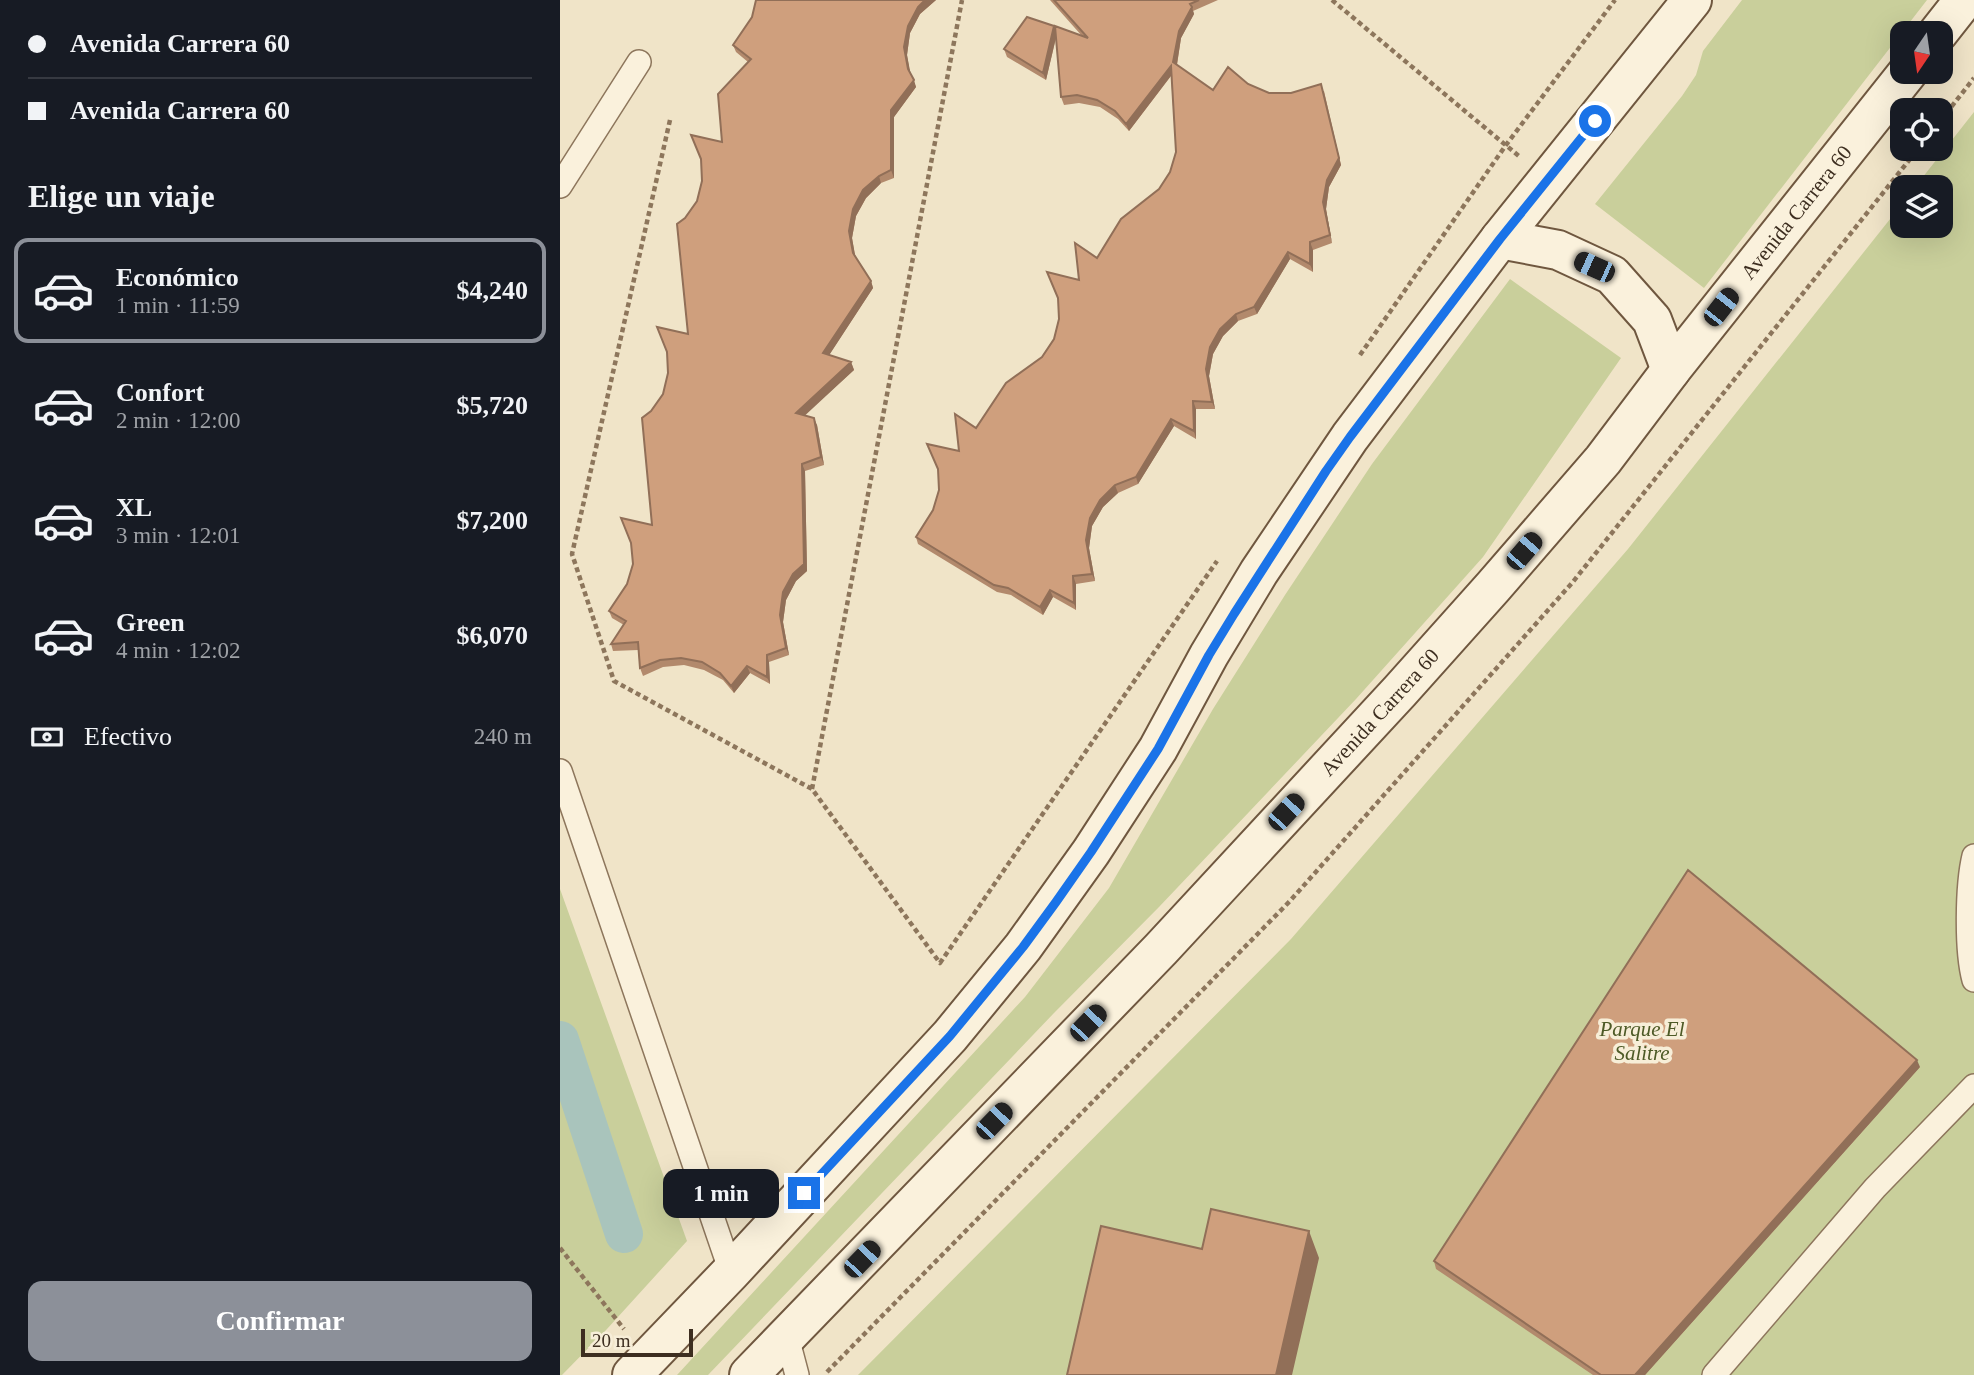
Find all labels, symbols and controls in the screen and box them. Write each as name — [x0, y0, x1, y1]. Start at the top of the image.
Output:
north arrow — [1890, 21, 1953, 84]
map controls — [1890, 21, 1953, 238]
text: Avenida Carrera 60 — [70, 29, 290, 58]
text: Avenida Carrera 60 — [70, 96, 290, 125]
button: locate — [1890, 98, 1953, 161]
route start — [1579, 105, 1611, 137]
street label: Avenida Carrera 60 — [1736, 141, 1857, 284]
button: layers — [1890, 175, 1953, 238]
text: Elige un viaje — [28, 178, 215, 214]
car — [1571, 249, 1618, 285]
icon: car — [32, 259, 95, 322]
text: Económico — [116, 263, 239, 292]
text: $4,240 — [457, 276, 528, 305]
car — [1700, 284, 1743, 330]
text: 1 min · 11:59 — [116, 293, 240, 318]
icon: car — [32, 374, 95, 437]
text: Confort — [116, 378, 204, 407]
text: $5,720 — [457, 391, 528, 420]
text: 2 min · 12:00 — [116, 408, 241, 433]
icon: car — [32, 489, 95, 552]
text: XL — [116, 493, 152, 522]
text: $7,200 — [457, 506, 528, 535]
text: 3 min · 12:01 — [116, 523, 241, 548]
car — [1503, 528, 1546, 574]
icon: car — [32, 604, 95, 667]
text: Green — [116, 608, 185, 637]
text: $6,070 — [457, 621, 528, 650]
text: 4 min · 12:02 — [116, 638, 241, 663]
street label: Avenida Carrera 60 — [1316, 644, 1444, 781]
icon: cash — [28, 718, 66, 756]
text: Efectivo — [84, 722, 172, 751]
text: 240 m — [474, 724, 532, 749]
car — [1264, 789, 1309, 835]
car — [1066, 1001, 1111, 1045]
park label: Parque El Salitre — [1599, 1017, 1685, 1065]
car — [972, 1099, 1017, 1143]
callout: 1 min — [664, 1168, 779, 1218]
route end — [788, 1177, 820, 1209]
text: 1 min — [693, 1181, 749, 1206]
car — [840, 1237, 885, 1281]
button: Confirmar — [28, 1281, 532, 1361]
scale bar — [581, 1326, 693, 1358]
text: 20 m — [592, 1330, 631, 1351]

